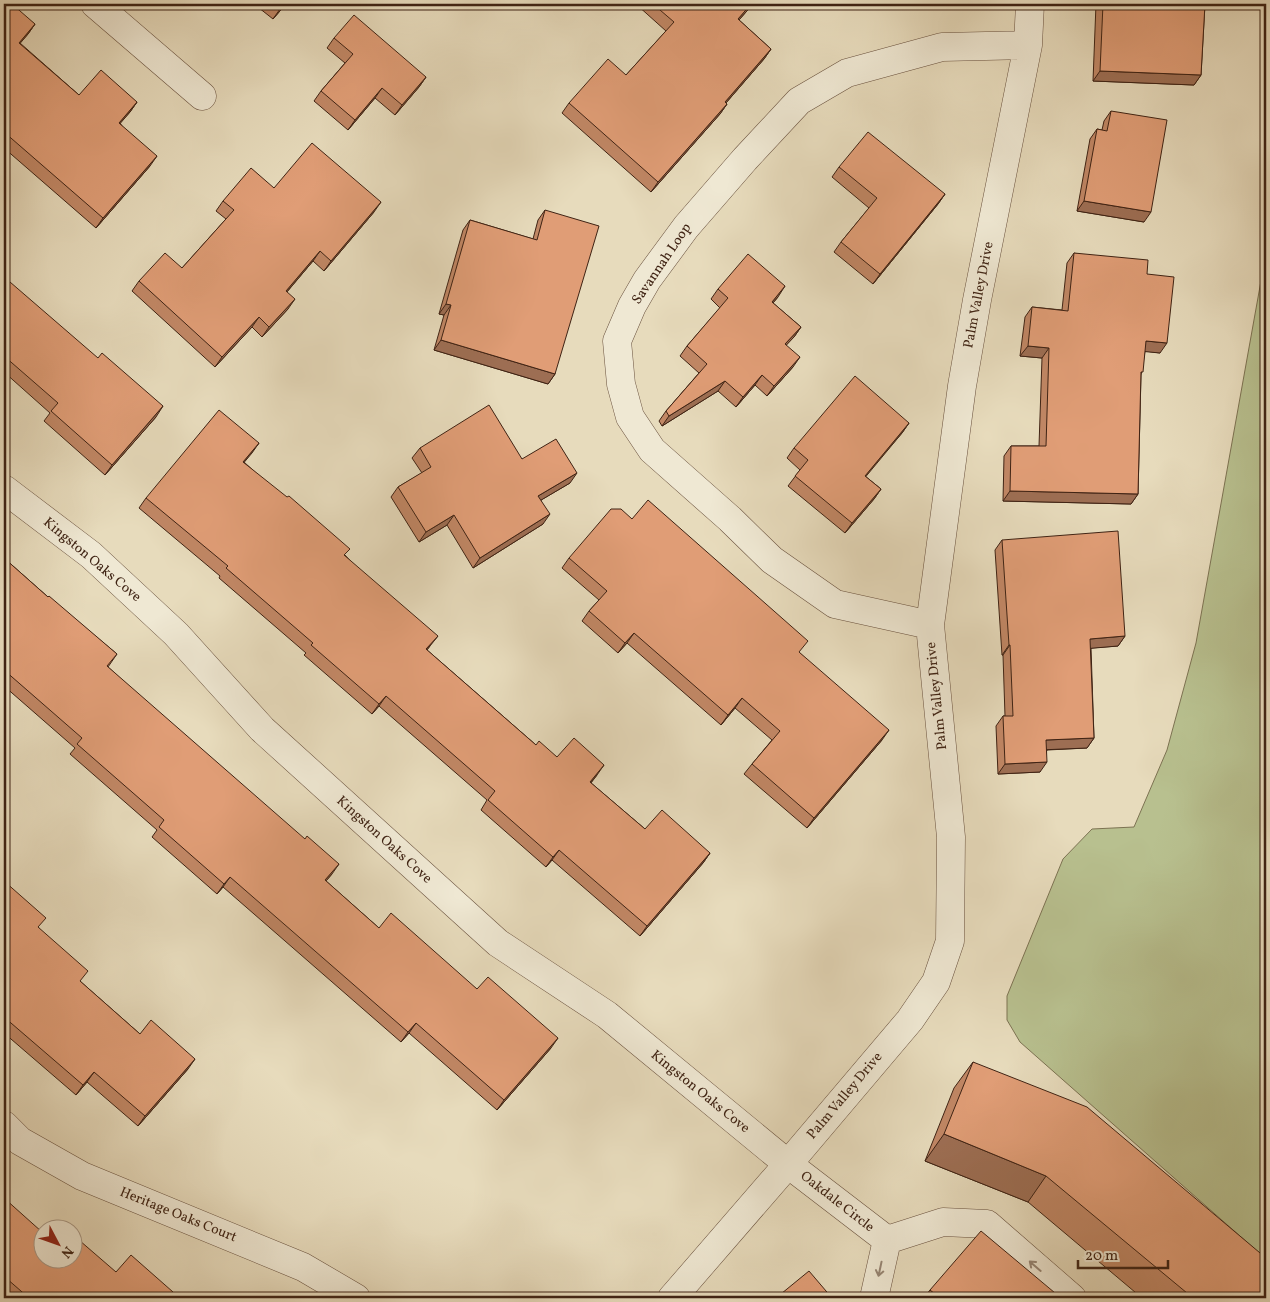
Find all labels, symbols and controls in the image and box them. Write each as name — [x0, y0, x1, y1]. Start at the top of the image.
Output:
street label: Savannah Loop — [628, 220, 696, 308]
street label: Palm Valley Drive — [959, 240, 999, 350]
street label: Kingston Oaks Cove — [39, 513, 145, 607]
street label: Palm Valley Drive — [922, 641, 952, 751]
street label: Kingston Oaks Cove — [332, 792, 436, 888]
street label: Kingston Oaks Cove — [646, 1046, 754, 1138]
street label: Palm Valley Drive — [803, 1048, 887, 1144]
street label: Oakdale Circle — [796, 1167, 878, 1237]
street label: Heritage Oaks Court — [117, 1183, 239, 1247]
north arrow — [32, 1220, 82, 1270]
scale bar — [1078, 1237, 1168, 1269]
text: N — [56, 1241, 77, 1262]
text: 20 m — [1085, 1246, 1118, 1267]
one-way arrow — [875, 1261, 885, 1277]
one-way arrow — [1029, 1261, 1042, 1272]

